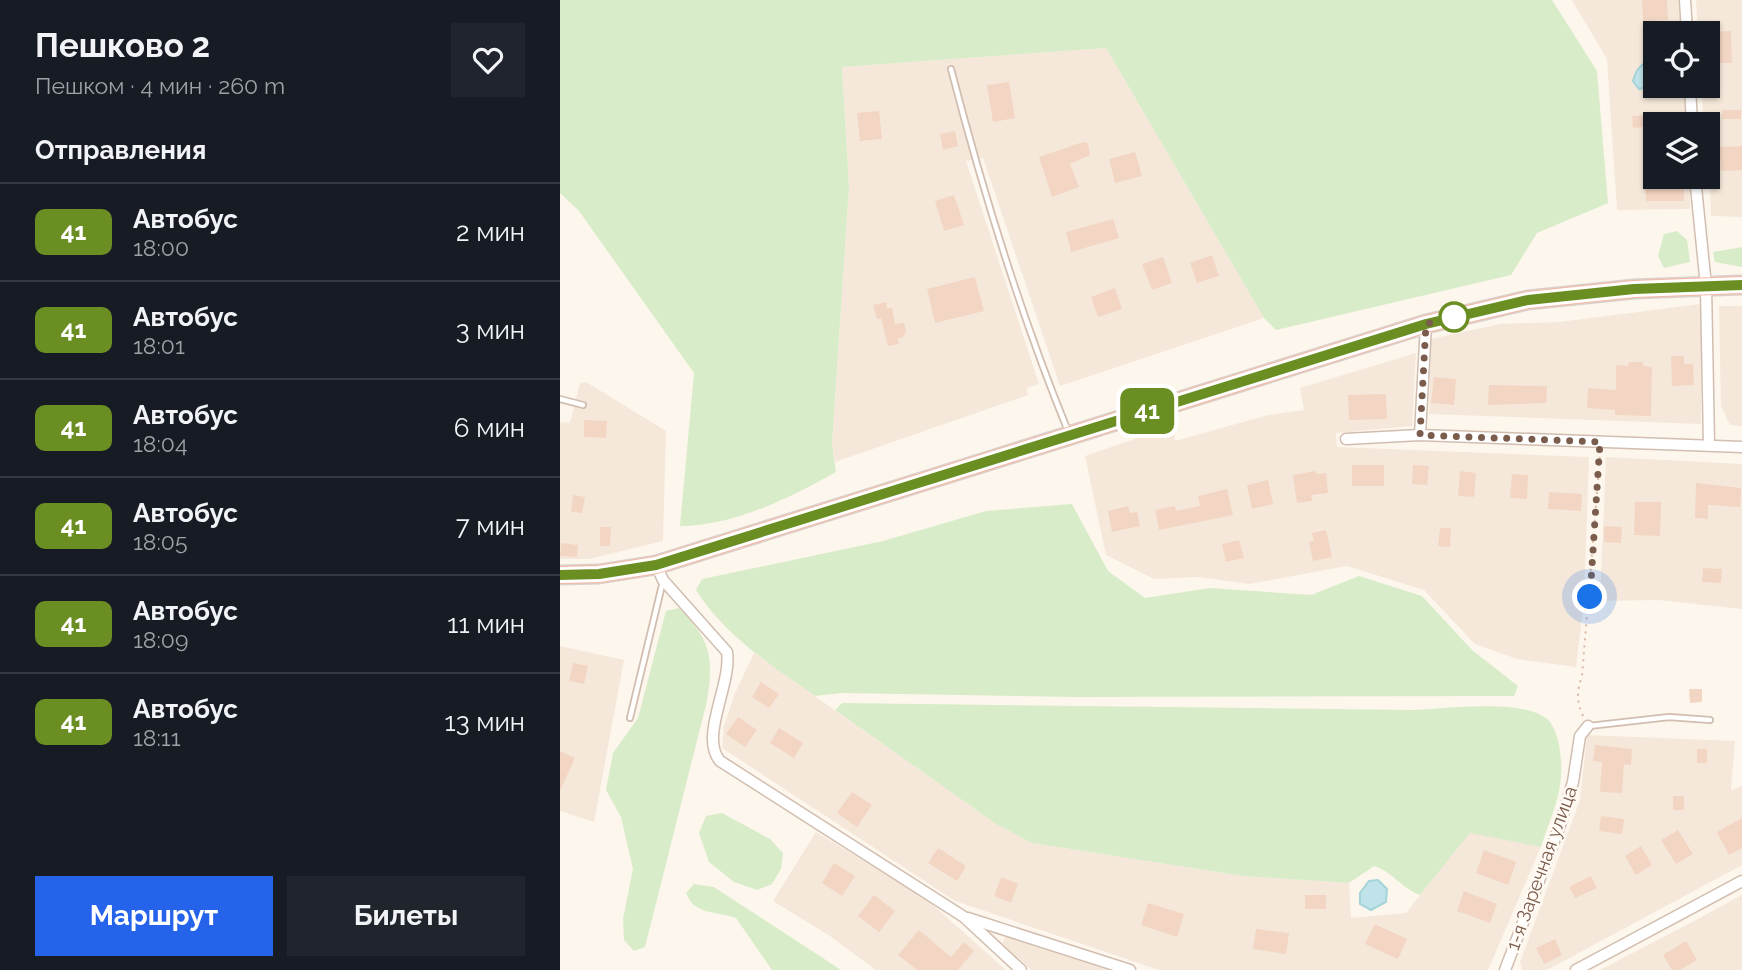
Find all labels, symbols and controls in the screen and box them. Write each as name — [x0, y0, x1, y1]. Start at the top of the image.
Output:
map controls — [1643, 21, 1720, 189]
button: locate — [1643, 21, 1720, 98]
button: heart — [451, 23, 525, 97]
text: Пешково 2 — [35, 26, 210, 65]
text: Пешком · 4 мин · 260 m — [35, 72, 285, 99]
button: layers — [1643, 112, 1720, 189]
text: Отправления — [35, 135, 206, 165]
text: Автобус — [133, 204, 238, 234]
text: 41 — [61, 217, 86, 246]
text: 2 мин — [456, 217, 525, 247]
text: 18:00 — [133, 234, 189, 261]
text: Автобус — [133, 302, 238, 332]
unlabelled marker — [1439, 302, 1469, 332]
text: 41 — [61, 315, 86, 344]
text: 3 мин — [456, 315, 525, 345]
text: 18:01 — [133, 332, 185, 359]
line badge: 41 — [1116, 388, 1178, 434]
text: 41 — [1134, 396, 1160, 425]
text: Автобус — [133, 400, 238, 430]
text: 41 — [61, 413, 86, 442]
text: 6 мин — [454, 413, 525, 443]
text: 18:04 — [133, 430, 187, 457]
text: Автобус — [133, 498, 238, 528]
text: 41 — [61, 511, 86, 540]
text: 7 мин — [456, 511, 525, 541]
text: 18:05 — [133, 528, 187, 555]
your location — [1572, 579, 1607, 614]
text: Автобус — [133, 596, 238, 626]
text: 41 — [61, 609, 86, 638]
text: 11 мин — [447, 609, 525, 639]
text: 18:09 — [133, 626, 188, 653]
text: Автобус — [133, 694, 238, 724]
text: 41 — [61, 707, 86, 736]
text: 13 мин — [445, 707, 525, 737]
text: 18:11 — [133, 724, 181, 751]
street label: 1-я Заречная улица — [1501, 783, 1581, 953]
button: Маршрут — [35, 876, 273, 956]
button: Билеты — [287, 876, 525, 956]

